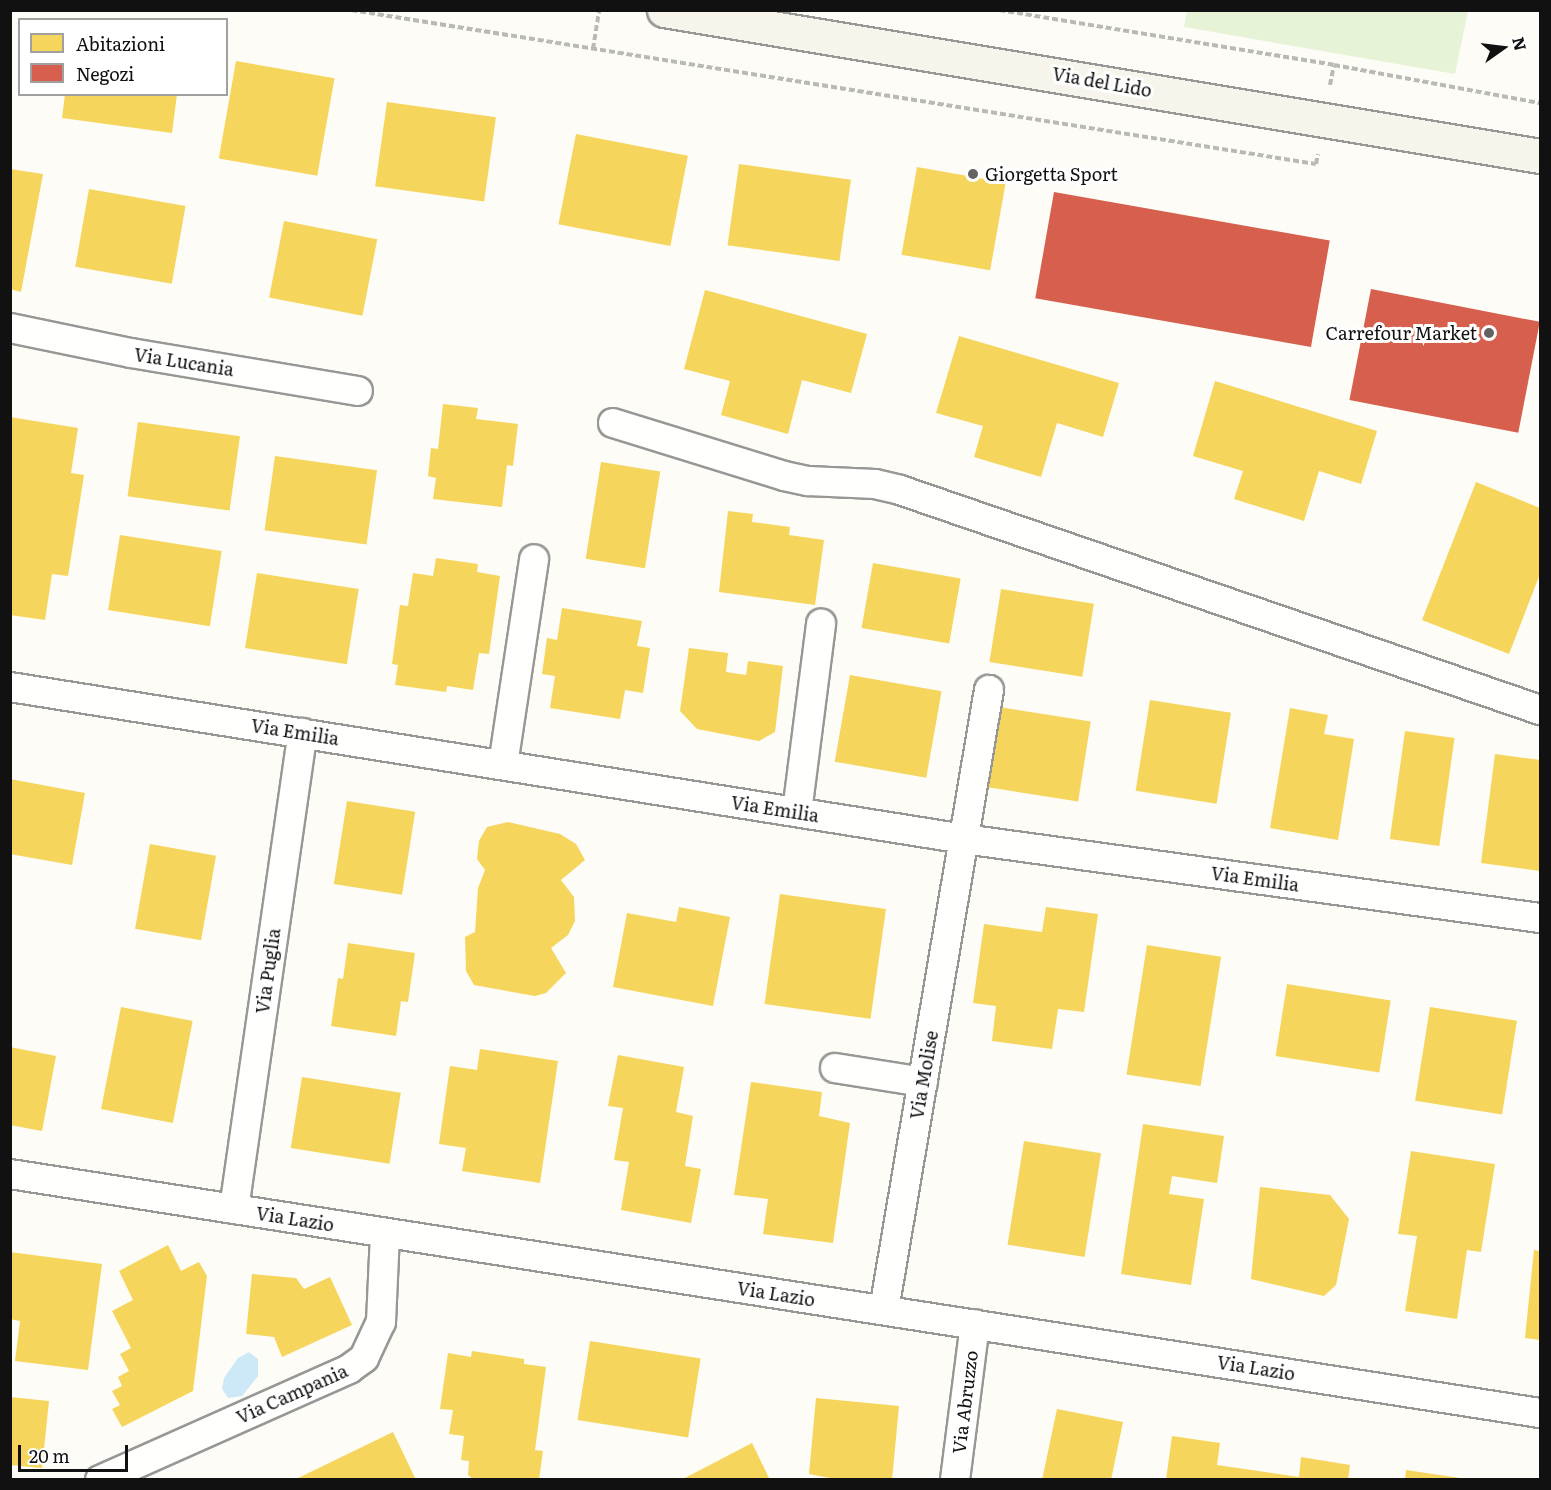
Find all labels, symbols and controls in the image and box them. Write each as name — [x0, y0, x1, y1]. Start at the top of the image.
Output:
legend — [18, 18, 228, 96]
north arrow — [1473, 18, 1533, 78]
text: Abitazioni — [76, 30, 165, 57]
text: N — [1507, 34, 1534, 53]
text: Negozi — [76, 60, 134, 87]
street label: Via del Lido — [1051, 63, 1153, 101]
place label: Giorgetta Sport — [985, 163, 1118, 185]
marker: Giorgetta Sport — [966, 167, 980, 181]
place label: Carrefour Market — [1326, 322, 1477, 344]
marker: Carrefour Market — [1482, 326, 1496, 340]
street label: Via Lucania — [132, 343, 236, 381]
street label: Via Emilia — [249, 714, 341, 750]
street label: Via Emilia — [729, 791, 821, 827]
street label: Via Emilia — [1209, 862, 1301, 896]
street label: Via Puglia — [251, 927, 285, 1015]
street label: Via Molise — [906, 1029, 942, 1121]
street label: Via Lazio — [254, 1202, 336, 1236]
street label: Via Lazio — [735, 1277, 817, 1311]
street label: Via Abruzzo — [948, 1349, 982, 1455]
street label: Via Lazio — [1215, 1351, 1297, 1385]
street label: Via Campania — [233, 1360, 351, 1428]
scale bar — [21, 1433, 130, 1471]
text: 20 m — [29, 1442, 70, 1469]

